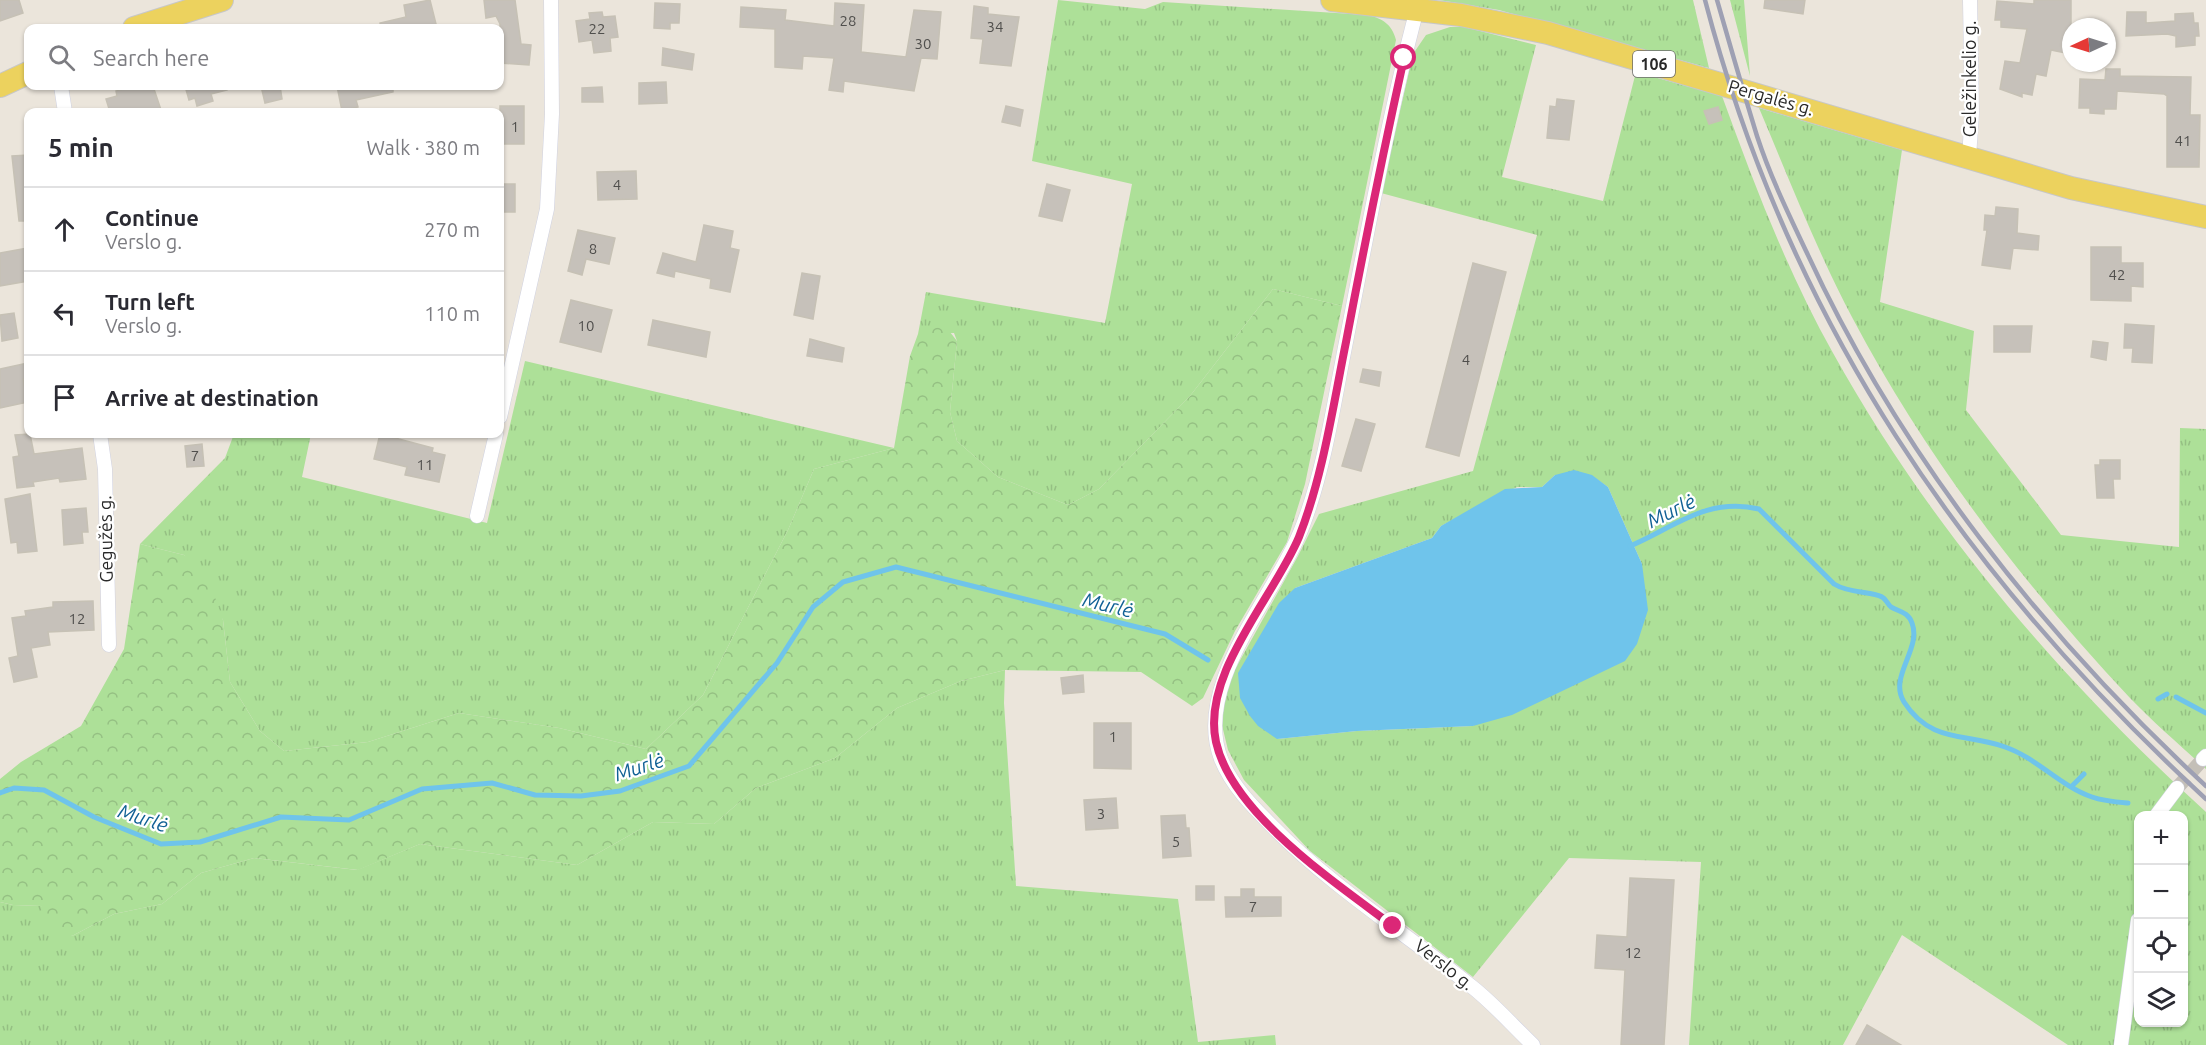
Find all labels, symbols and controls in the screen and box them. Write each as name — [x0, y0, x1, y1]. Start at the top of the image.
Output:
house number: 28 — [840, 12, 856, 29]
house number: 34 — [987, 18, 1003, 35]
north arrow — [2062, 18, 2116, 72]
house number: 22 — [589, 20, 605, 37]
street label: Geležinkelio g. — [1959, 21, 1979, 137]
search box — [24, 24, 504, 90]
house number: 30 — [915, 35, 931, 52]
icon: search — [45, 41, 78, 74]
route start — [1390, 44, 1416, 70]
text: Search here — [93, 45, 209, 70]
road number: 106 — [1633, 51, 1675, 77]
street label: Pergalės g. — [1726, 75, 1816, 119]
house number: 1 — [511, 118, 519, 135]
house number: 41 — [2175, 132, 2191, 149]
text: 5 min — [48, 133, 114, 162]
text: Walk · 380 m — [367, 136, 480, 159]
house number: 4 — [613, 176, 621, 193]
text: Continue — [105, 205, 199, 230]
icon: ahead — [48, 213, 81, 246]
text: 270 m — [424, 218, 480, 241]
text: Verslo g. — [105, 230, 182, 253]
house number: 8 — [589, 240, 597, 257]
house number: 42 — [2109, 266, 2125, 283]
text: Turn left — [105, 289, 195, 314]
icon: left — [48, 297, 81, 330]
text: 110 m — [424, 302, 480, 325]
text: Verslo g. — [105, 314, 182, 337]
house number: 10 — [578, 317, 594, 334]
house number: 4 — [1462, 351, 1470, 368]
icon: arrive — [48, 381, 81, 414]
text: Arrive at destination — [105, 385, 319, 410]
house number: 7 — [191, 447, 199, 464]
house number: 11 — [417, 456, 433, 473]
water label: Murlė — [1643, 489, 1699, 532]
street label: Gegužės g. — [94, 495, 116, 583]
water label: Murlė — [1081, 587, 1136, 622]
house number: 12 — [69, 610, 85, 627]
house number: 1 — [1109, 728, 1117, 745]
water label: Murlė — [611, 748, 667, 785]
water label: Murlė — [115, 799, 171, 836]
house number: 3 — [1097, 805, 1105, 822]
map controls — [2134, 811, 2188, 1027]
button: + — [2134, 811, 2188, 865]
house number: 5 — [1172, 833, 1180, 850]
button: − — [2134, 865, 2188, 919]
house number: 7 — [1249, 898, 1257, 915]
route end — [1379, 912, 1405, 938]
button: locate — [2134, 919, 2188, 973]
street label: Verslo g. — [1411, 935, 1478, 993]
house number: 12 — [1625, 944, 1641, 961]
button: layers — [2134, 973, 2188, 1027]

